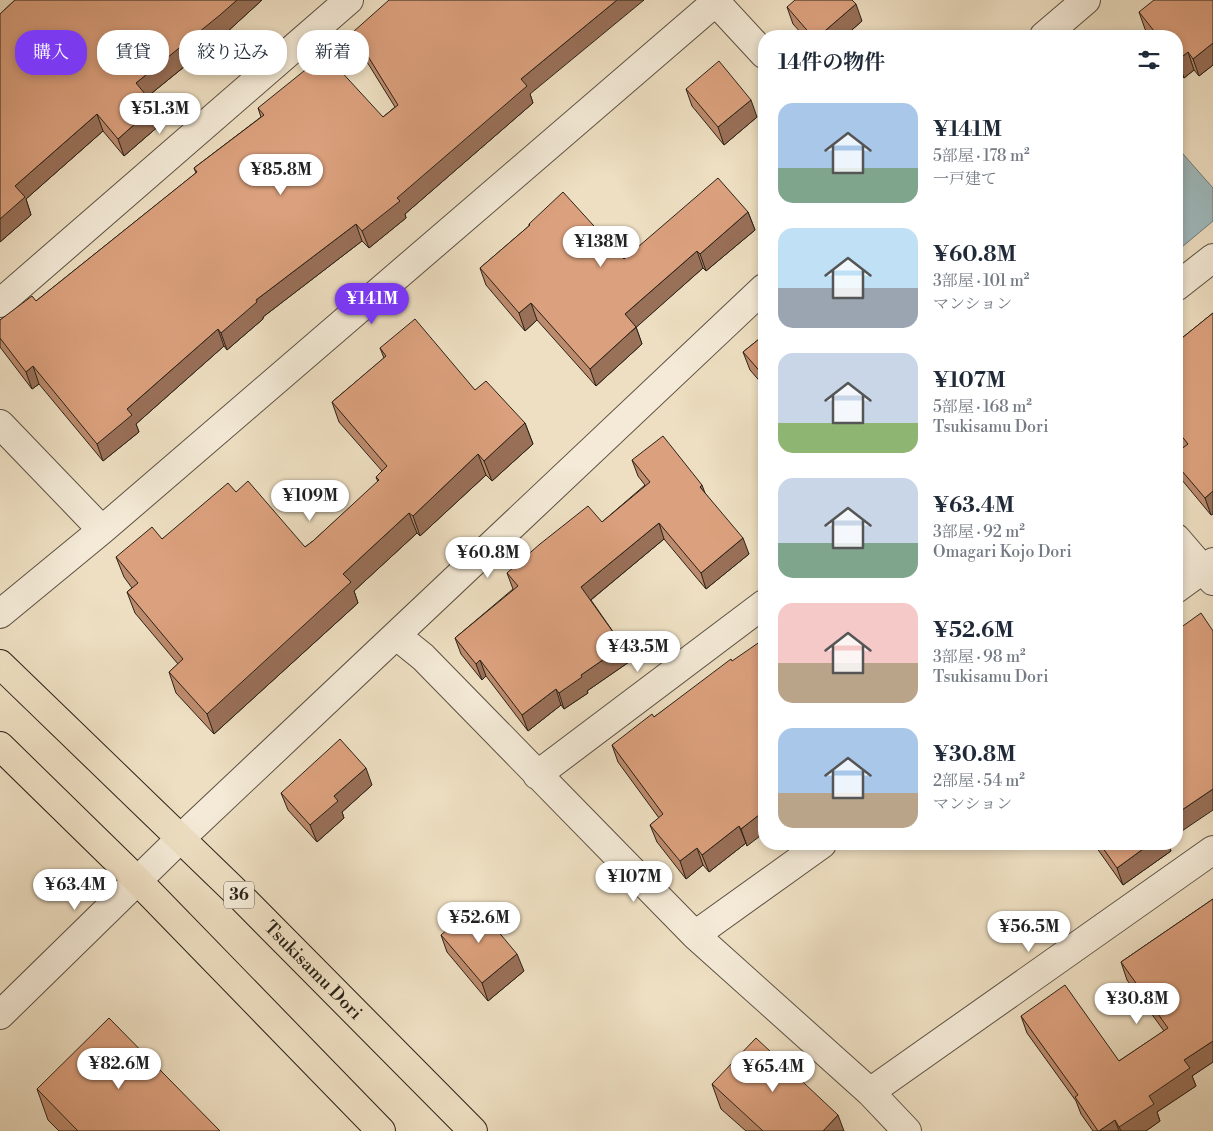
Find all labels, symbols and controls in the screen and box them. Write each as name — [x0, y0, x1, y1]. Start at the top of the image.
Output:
chip: 購入 — [15, 30, 87, 75]
chip: 賃貸 — [97, 30, 169, 75]
chip: 絞り込み — [179, 30, 287, 75]
chip: 新着 — [297, 30, 369, 75]
icon: filters — [1135, 46, 1163, 74]
text: 14件の物件 — [778, 50, 885, 76]
pin: ¥51.3M — [119, 92, 201, 135]
text: ¥51.3M — [131, 99, 189, 119]
text: ¥141M — [933, 117, 1002, 143]
icon: home — [818, 123, 878, 183]
text: 5部屋 · 178 m² — [933, 146, 1030, 166]
pin: ¥85.8M — [240, 154, 322, 196]
text: ¥85.8M — [250, 160, 312, 180]
text: 一戸建て — [933, 169, 997, 189]
pin: ¥138M — [566, 226, 636, 268]
text: ¥138M — [574, 232, 628, 252]
text: ¥60.8M — [933, 242, 1016, 268]
icon: home — [818, 248, 878, 308]
text: 3部屋 · 101 m² — [933, 271, 1029, 291]
pin: ¥141M — [337, 282, 407, 325]
text: ¥141M — [346, 289, 398, 309]
text: マンション — [933, 294, 1012, 314]
text: ¥107M — [933, 368, 1005, 394]
icon: home — [818, 373, 878, 433]
text: 5部屋 · 168 m² — [933, 397, 1032, 417]
text: Tsukisamu Dori — [933, 417, 1049, 437]
pin: ¥109M — [275, 480, 345, 522]
text: ¥109M — [282, 486, 338, 506]
text: ¥63.4M — [933, 493, 1014, 519]
icon: home — [818, 498, 878, 558]
text: 3部屋 · 92 m² — [933, 522, 1025, 542]
pin: ¥60.8M — [447, 536, 529, 579]
text: Omagari Kojo Dori — [933, 542, 1072, 562]
text: ¥60.8M — [456, 543, 520, 563]
text: ¥52.6M — [933, 618, 1014, 644]
icon: home — [818, 623, 878, 683]
pin: ¥43.5M — [597, 630, 679, 673]
text: ¥43.5M — [607, 637, 669, 657]
text: 3部屋 · 98 m² — [933, 647, 1026, 667]
text: Tsukisamu Dori — [933, 667, 1049, 687]
text: ¥30.8M — [933, 742, 1016, 768]
icon: home — [818, 748, 878, 808]
text: 2部屋 · 54 m² — [933, 771, 1025, 791]
text: マンション — [933, 794, 1012, 814]
pin: ¥107M — [599, 860, 669, 903]
text: ¥107M — [606, 867, 662, 887]
pin: ¥63.4M — [34, 868, 116, 911]
text: ¥63.4M — [44, 875, 106, 895]
road number: 36 — [224, 882, 254, 908]
pin: ¥52.6M — [438, 902, 520, 944]
text: ¥52.6M — [448, 908, 510, 928]
pin: ¥56.5M — [988, 910, 1070, 953]
street label: Tsukisamu Dori — [259, 916, 367, 1024]
text: ¥56.5M — [998, 917, 1060, 937]
pin: ¥30.8M — [1096, 982, 1178, 1025]
text: ¥30.8M — [1106, 989, 1168, 1009]
pin: ¥82.6M — [78, 1048, 160, 1090]
pin: ¥65.4M — [732, 1050, 814, 1093]
text: ¥82.6M — [88, 1054, 150, 1074]
text: ¥65.4M — [742, 1057, 804, 1077]

